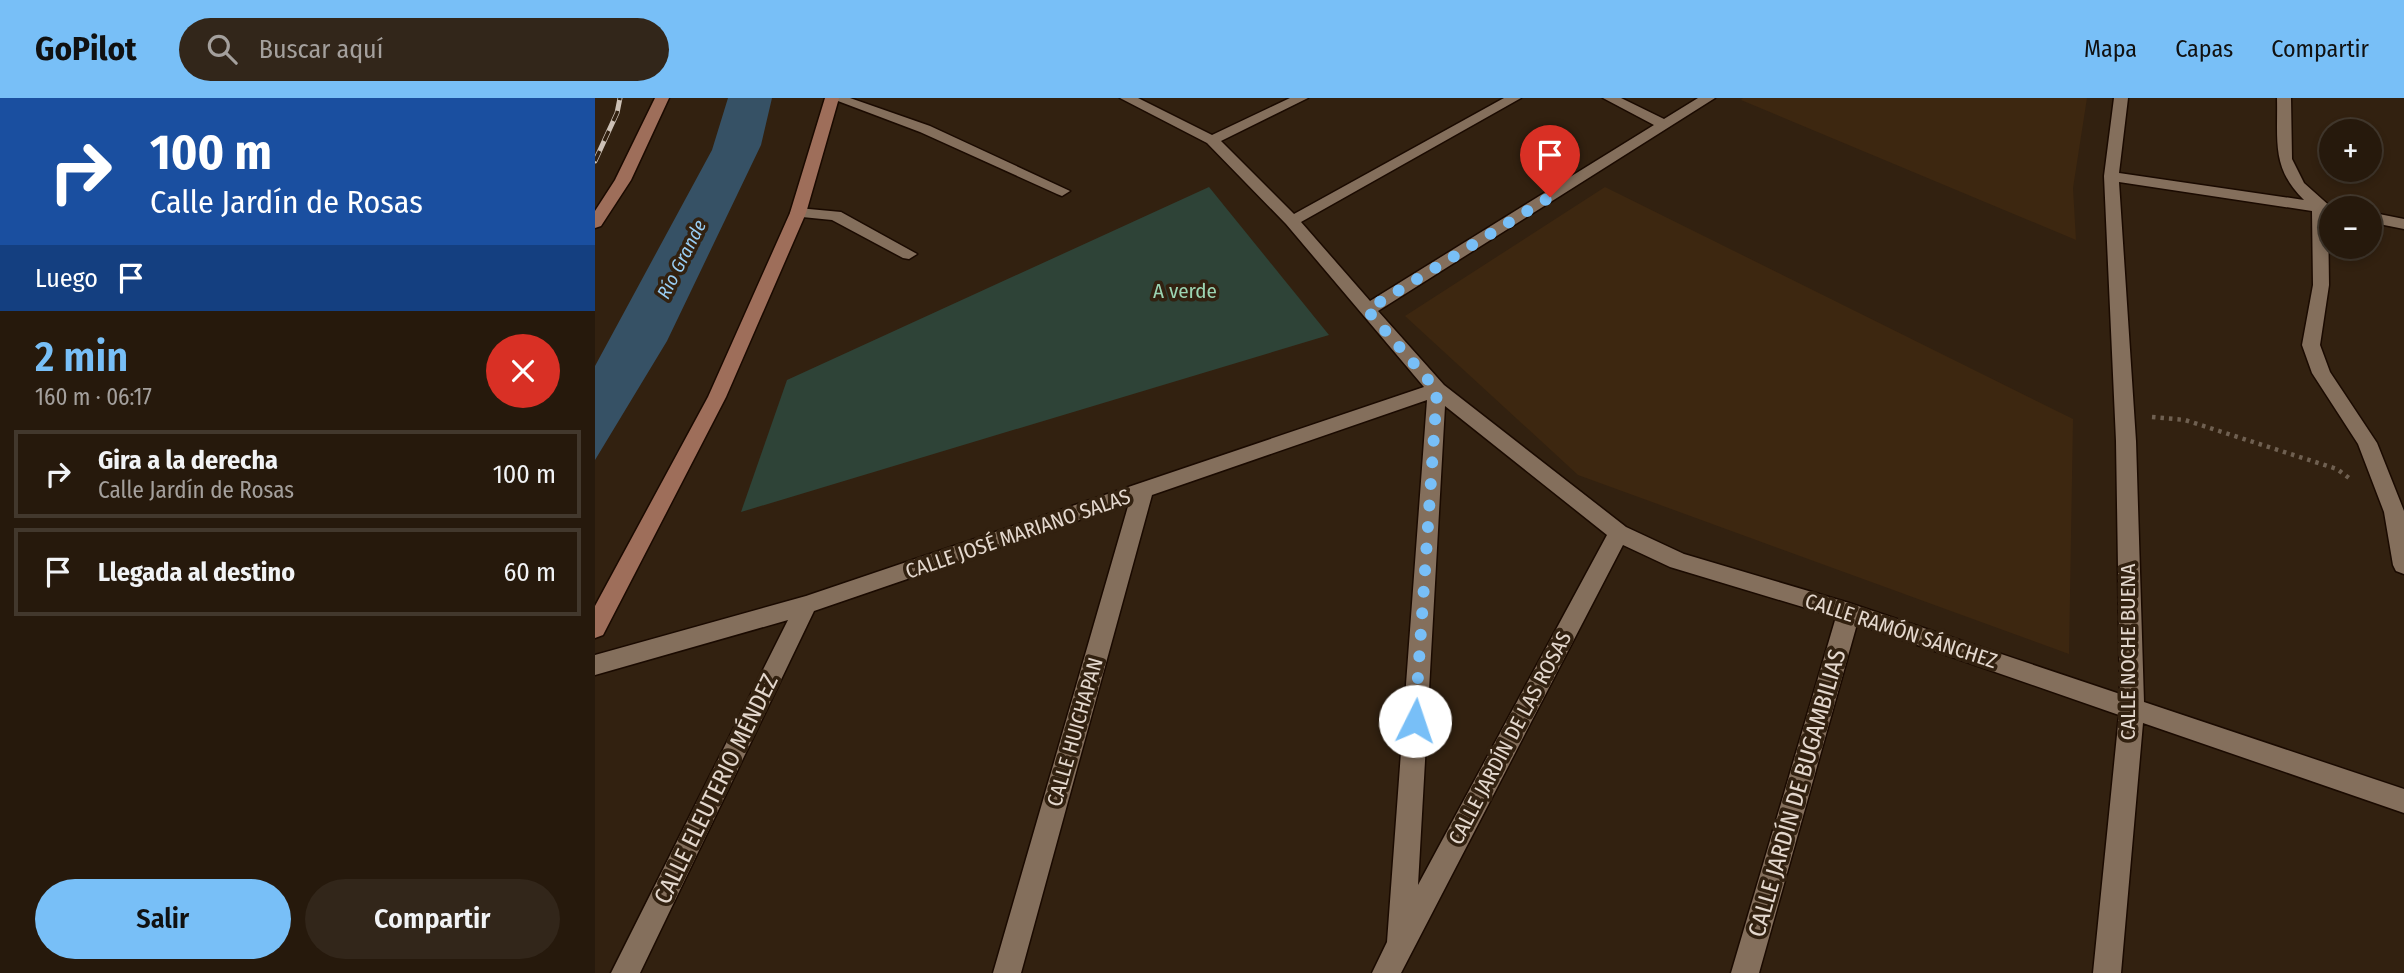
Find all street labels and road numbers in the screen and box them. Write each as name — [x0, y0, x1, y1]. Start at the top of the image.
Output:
street label: CALLE JOSÉ MARIANO SALAS — [902, 483, 1134, 585]
street label: CALLE NOCHE BUENA — [2115, 564, 2141, 740]
street label: CALLE RAMÓN SÁNCHEZ — [1802, 588, 2000, 674]
street label: CALLE JARDÍN DE LAS ROSAS — [1443, 627, 1577, 849]
street label: CALLE JARDÍN DE BUGAMBILIAS — [1742, 646, 1852, 940]
street label: CALLE HUICHAPAN — [1041, 655, 1109, 809]
street label: CALLE ELEUTERIO MÉNDEZ — [647, 669, 784, 908]

